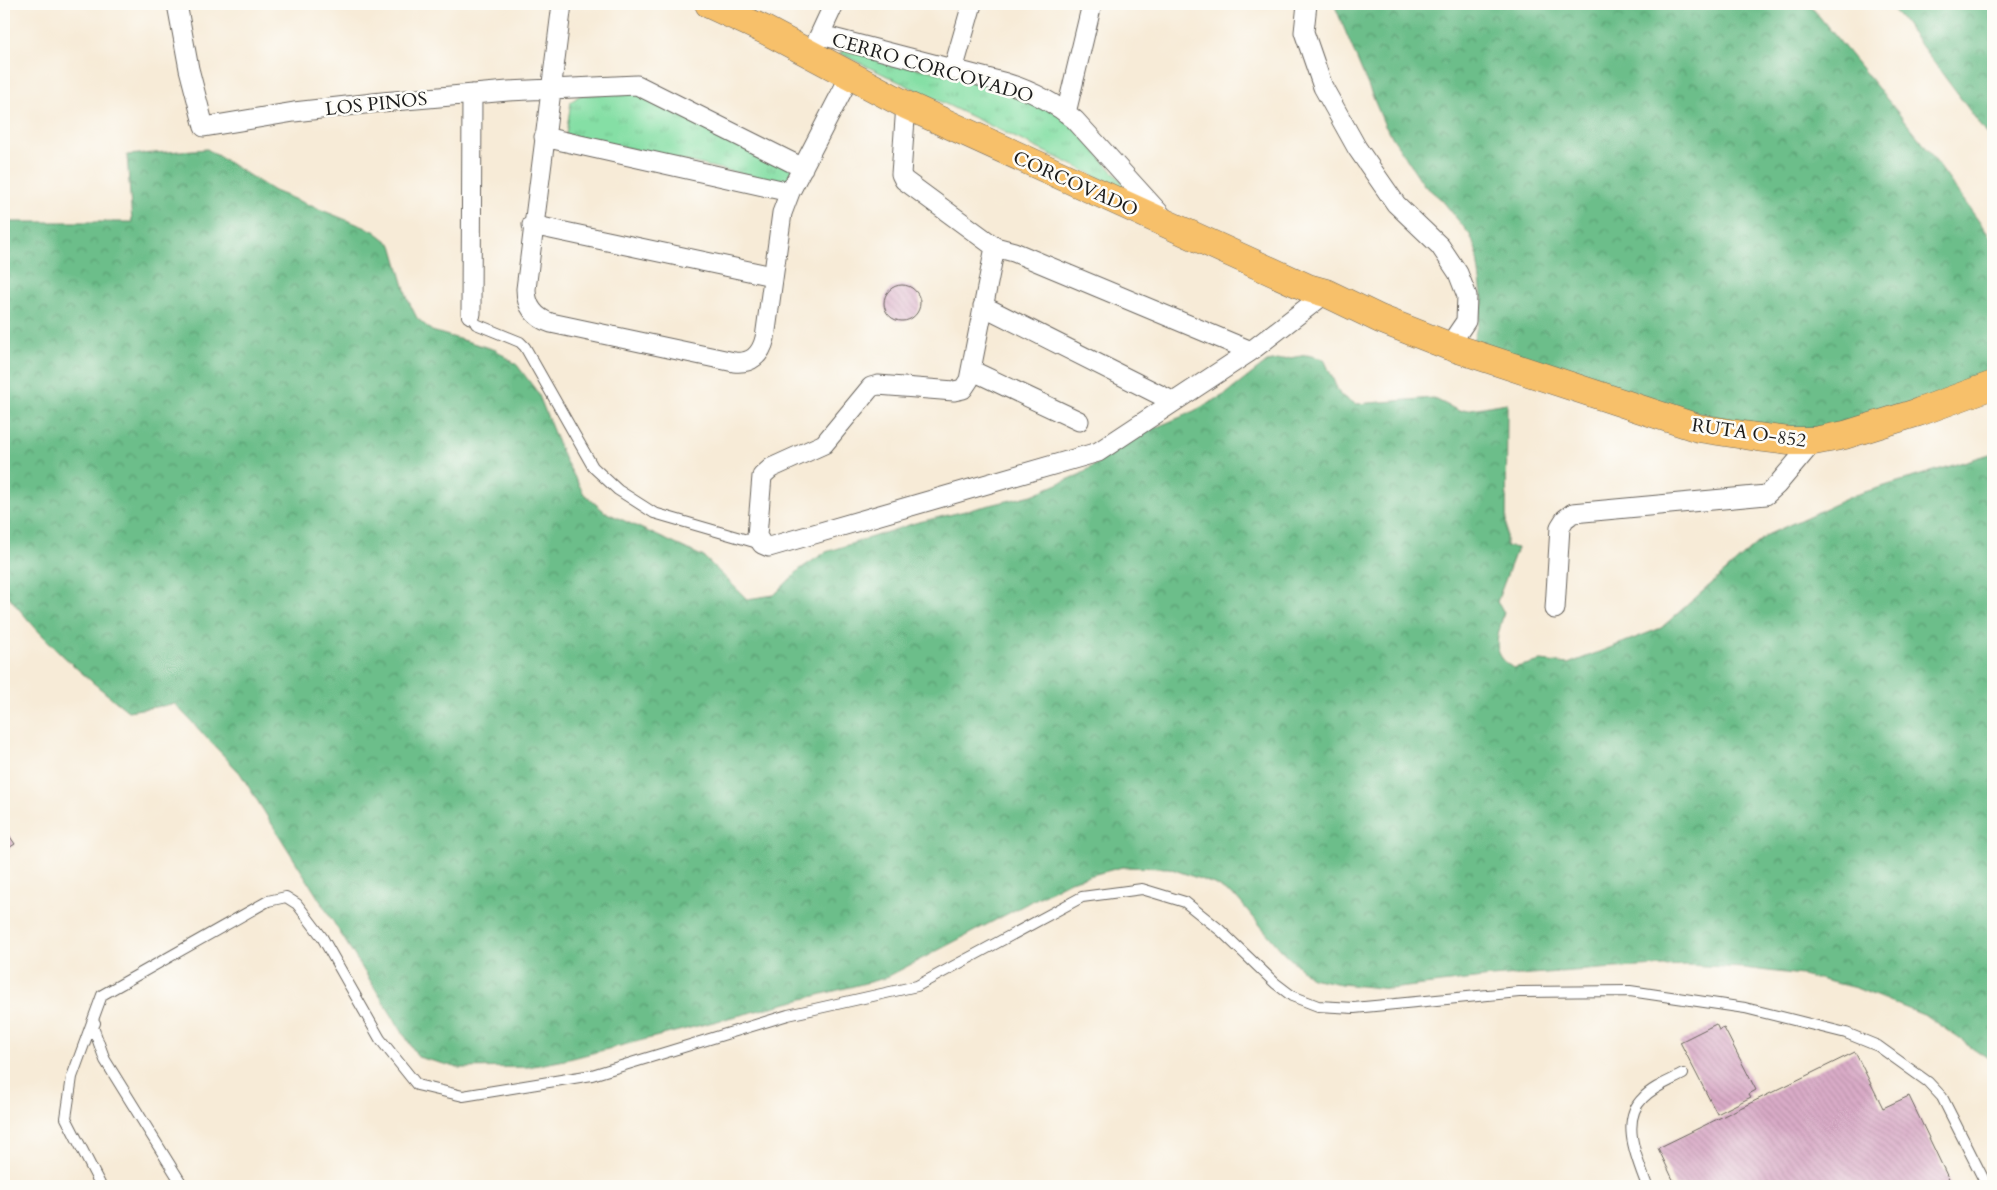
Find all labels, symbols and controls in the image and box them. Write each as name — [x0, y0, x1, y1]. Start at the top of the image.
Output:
street label: CERRO CORCOVADO — [829, 27, 1037, 109]
street label: LOS PINOS — [324, 86, 428, 122]
street label: CORCOVADO — [1009, 145, 1142, 223]
street label: RUTA O-852 — [1690, 412, 1808, 454]

